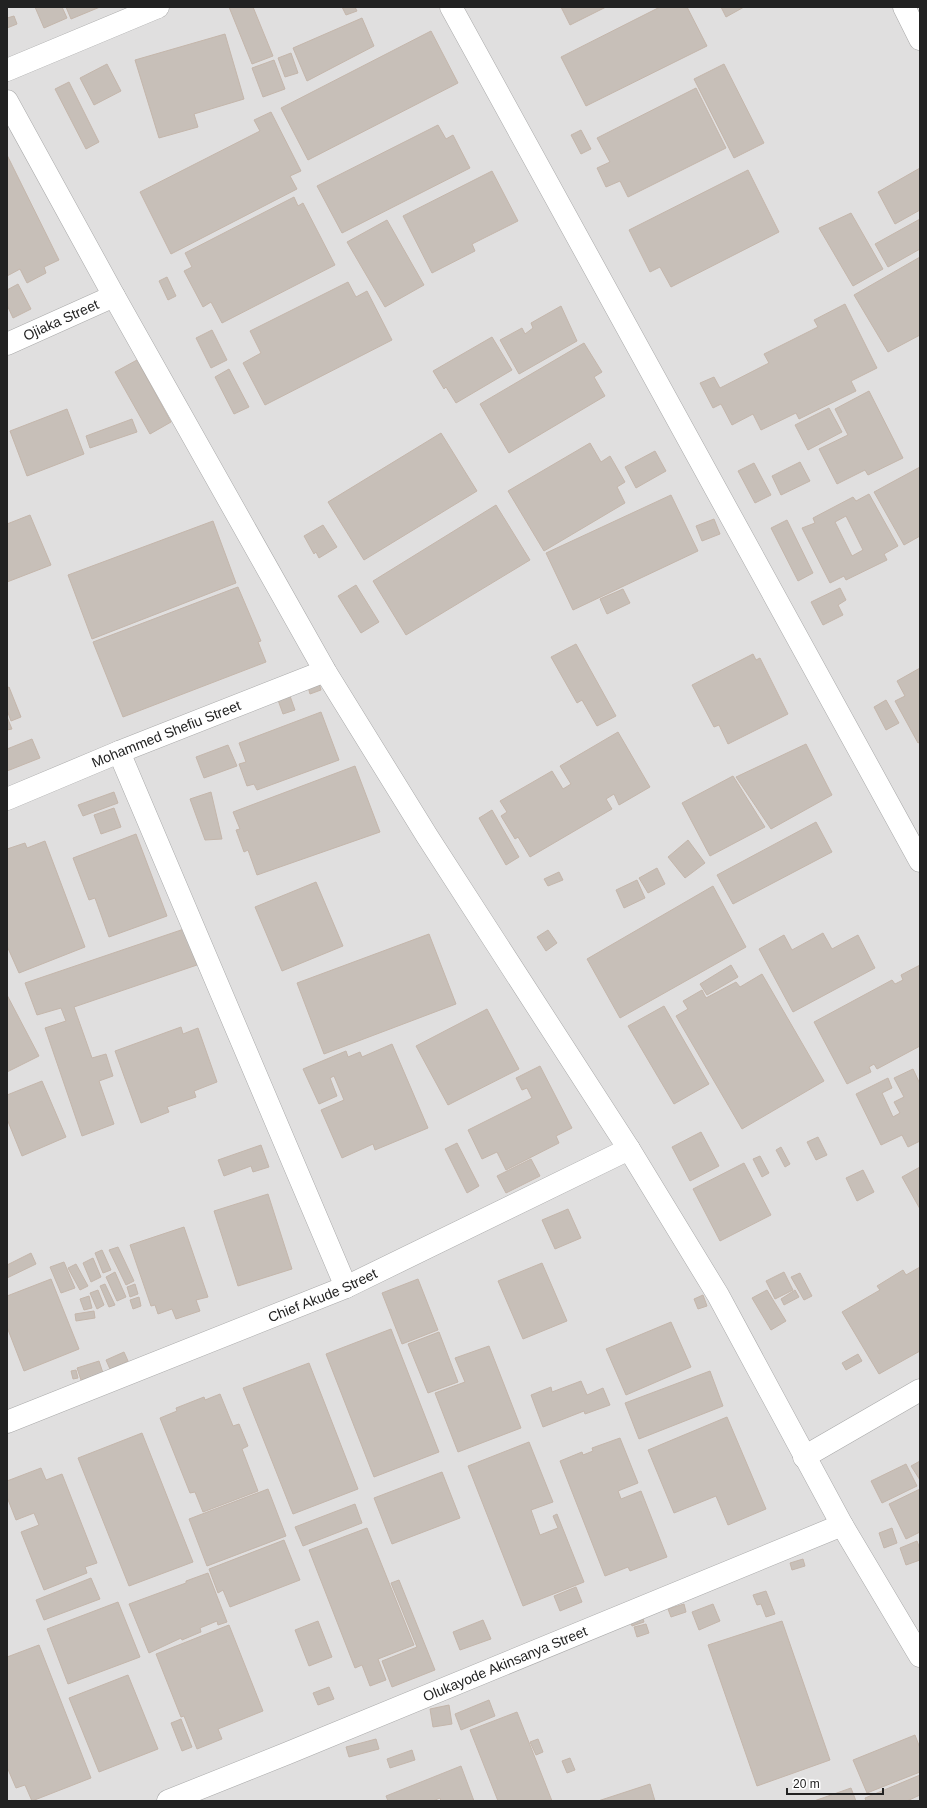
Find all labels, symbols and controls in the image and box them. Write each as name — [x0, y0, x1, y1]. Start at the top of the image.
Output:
street label: Ojiaka Street — [21, 296, 101, 344]
street label: Mohammed Shefiu Street — [89, 697, 243, 771]
street label: Chief Akude Street — [266, 1265, 380, 1325]
street label: Olukayode Akinsanya Street — [421, 1623, 590, 1705]
scale bar — [787, 1770, 883, 1796]
text: 20 m — [793, 1777, 820, 1791]

